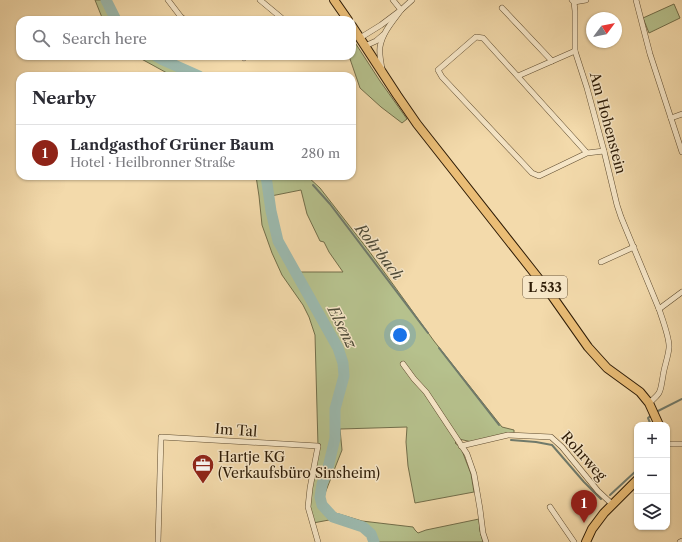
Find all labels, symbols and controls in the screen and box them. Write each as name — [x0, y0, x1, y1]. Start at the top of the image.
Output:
north arrow — [586, 12, 622, 48]
search box — [16, 16, 356, 60]
icon: search — [30, 27, 52, 49]
text: Search here — [62, 29, 147, 48]
street label: Am Hohenstein — [586, 69, 630, 176]
text: Nearby — [32, 88, 96, 108]
text: Landgasthof Grüner Baum — [70, 135, 274, 154]
text: 1 — [42, 145, 48, 161]
text: 280 m — [301, 145, 340, 161]
text: Hotel · Heilbronner Straße — [70, 154, 235, 170]
water label: Rohrbach — [351, 219, 407, 284]
road number: L 533 — [523, 276, 567, 298]
water label: Elsenz — [323, 301, 362, 352]
your location — [390, 325, 410, 345]
street label: Im Tal — [214, 420, 258, 440]
map controls — [634, 422, 670, 530]
button: + — [634, 422, 670, 458]
street label: Rohrweg — [557, 428, 611, 485]
place label: Hartje KG (Verkaufsbüro Sinsheim) — [218, 448, 380, 482]
office icon: Hartje KG (Verkaufsbüro Sinsheim) — [190, 452, 216, 485]
button: − — [634, 458, 670, 494]
pin: 1 — [571, 490, 597, 523]
button: layers — [634, 494, 670, 530]

